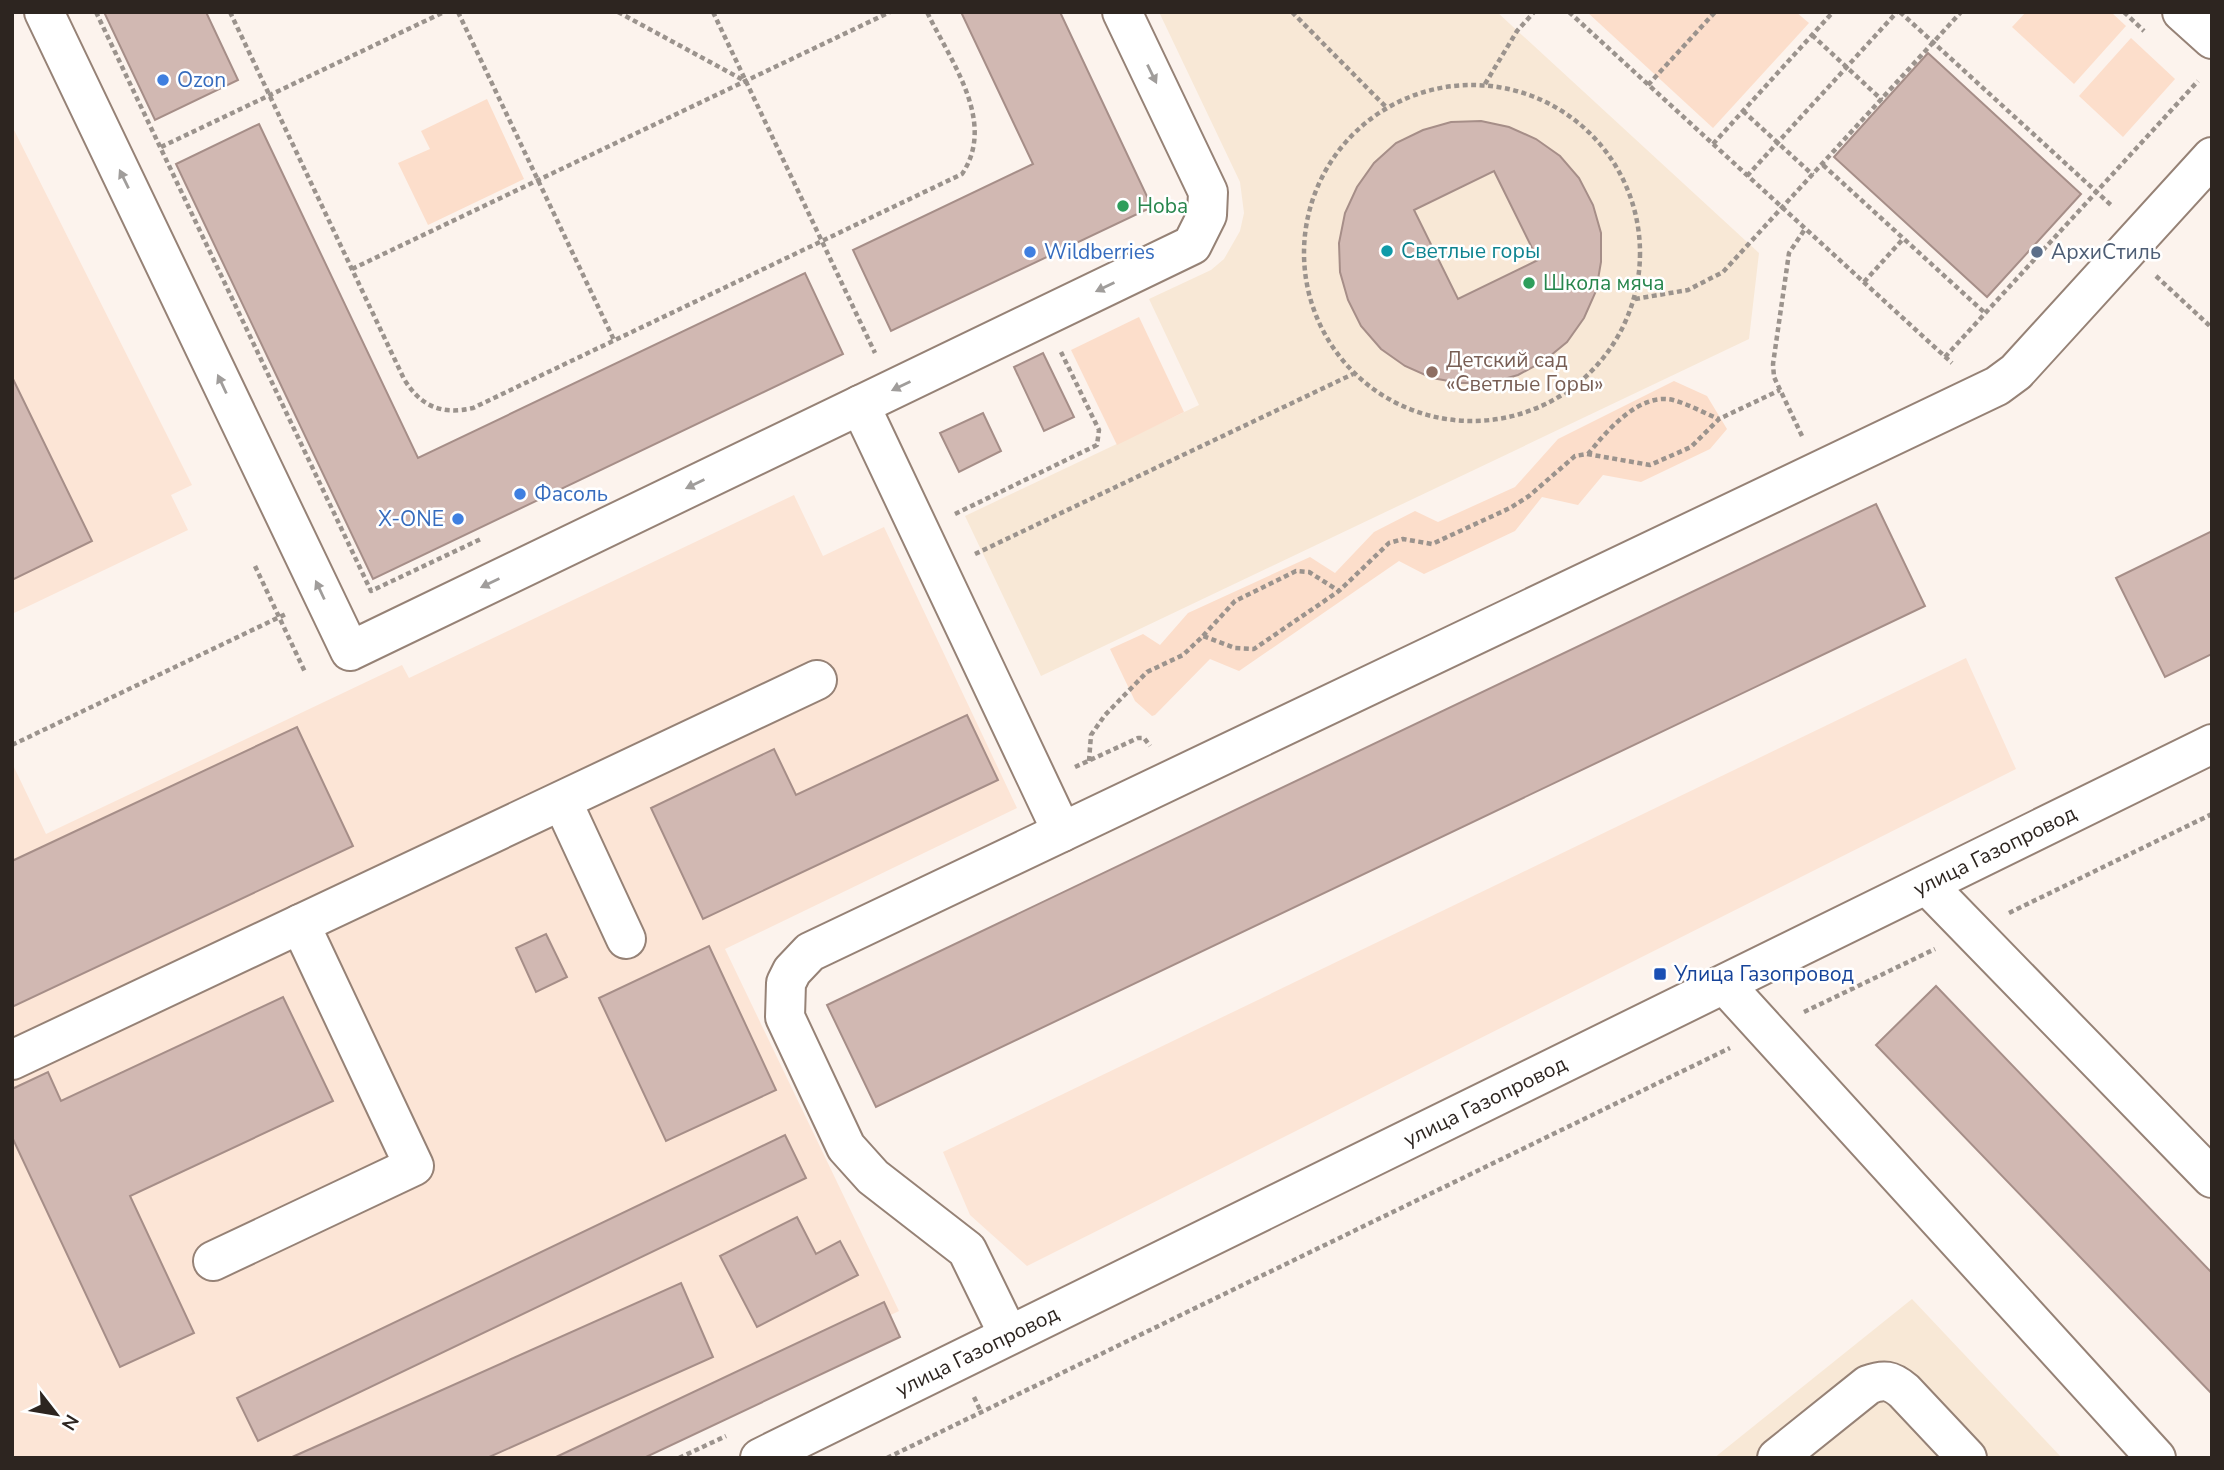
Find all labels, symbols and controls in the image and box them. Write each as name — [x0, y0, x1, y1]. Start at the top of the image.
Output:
one-way arrow — [1146, 64, 1157, 84]
place label: Ozon — [177, 66, 226, 94]
marker: Ozon — [155, 72, 171, 88]
one-way arrow — [118, 169, 129, 189]
place label: Hoba — [1137, 192, 1188, 220]
marker: Hoba — [1115, 198, 1131, 214]
place label: Светлые горы — [1401, 237, 1540, 265]
place label: Wildberries — [1044, 238, 1155, 266]
place label: АрхиСтиль — [2051, 238, 2161, 266]
marker: Светлые горы — [1379, 243, 1395, 259]
marker: Wildberries — [1022, 244, 1038, 260]
marker: АрхиСтиль — [2029, 244, 2045, 260]
place label: Школа мяча — [1543, 269, 1665, 297]
marker: Школа мяча — [1521, 275, 1537, 291]
one-way arrow — [1095, 281, 1115, 293]
place label: Детский сад «Светлые Горы» — [1446, 346, 1604, 398]
marker: Детский сад «Светлые Горы» — [1424, 364, 1440, 380]
one-way arrow — [216, 374, 227, 394]
one-way arrow — [890, 380, 911, 391]
one-way arrow — [685, 478, 705, 490]
place label: Фасоль — [534, 480, 608, 508]
marker: Фасоль — [512, 486, 528, 502]
place label: X-ONE — [378, 505, 444, 533]
marker: X-ONE — [450, 511, 466, 527]
one-way arrow — [480, 577, 500, 589]
one-way arrow — [314, 579, 325, 600]
street label: улица Газопровод — [1908, 799, 2081, 903]
place label: Улица Газопровод — [1673, 960, 1854, 988]
marker: Улица Газопровод — [1652, 966, 1668, 982]
street label: улица Газопровод — [1399, 1049, 1571, 1153]
street label: улица Газопровод — [891, 1299, 1063, 1403]
north arrow — [21, 1379, 91, 1449]
text: N — [55, 1409, 85, 1435]

